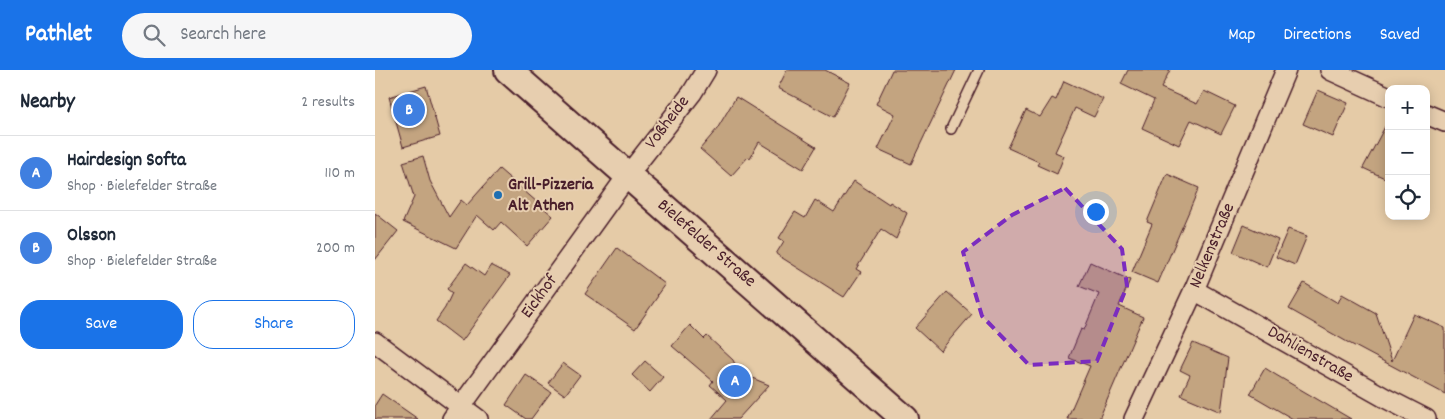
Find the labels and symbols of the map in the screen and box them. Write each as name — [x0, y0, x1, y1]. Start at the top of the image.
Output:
pin: B — [393, 91, 425, 129]
street label: Voßheide — [640, 91, 696, 155]
place label: Grill-Pizzeria Alt Athen — [508, 173, 594, 219]
marker: Grill-Pizzeria Alt Athen — [492, 189, 504, 201]
street label: Bielefelder Straße — [651, 194, 761, 294]
your location — [1083, 199, 1109, 225]
street label: Nelkenstraße — [1184, 199, 1242, 293]
street label: Eickhof — [516, 269, 565, 324]
street label: Dahlienstraße — [1262, 320, 1358, 390]
pin: A — [719, 362, 751, 400]

